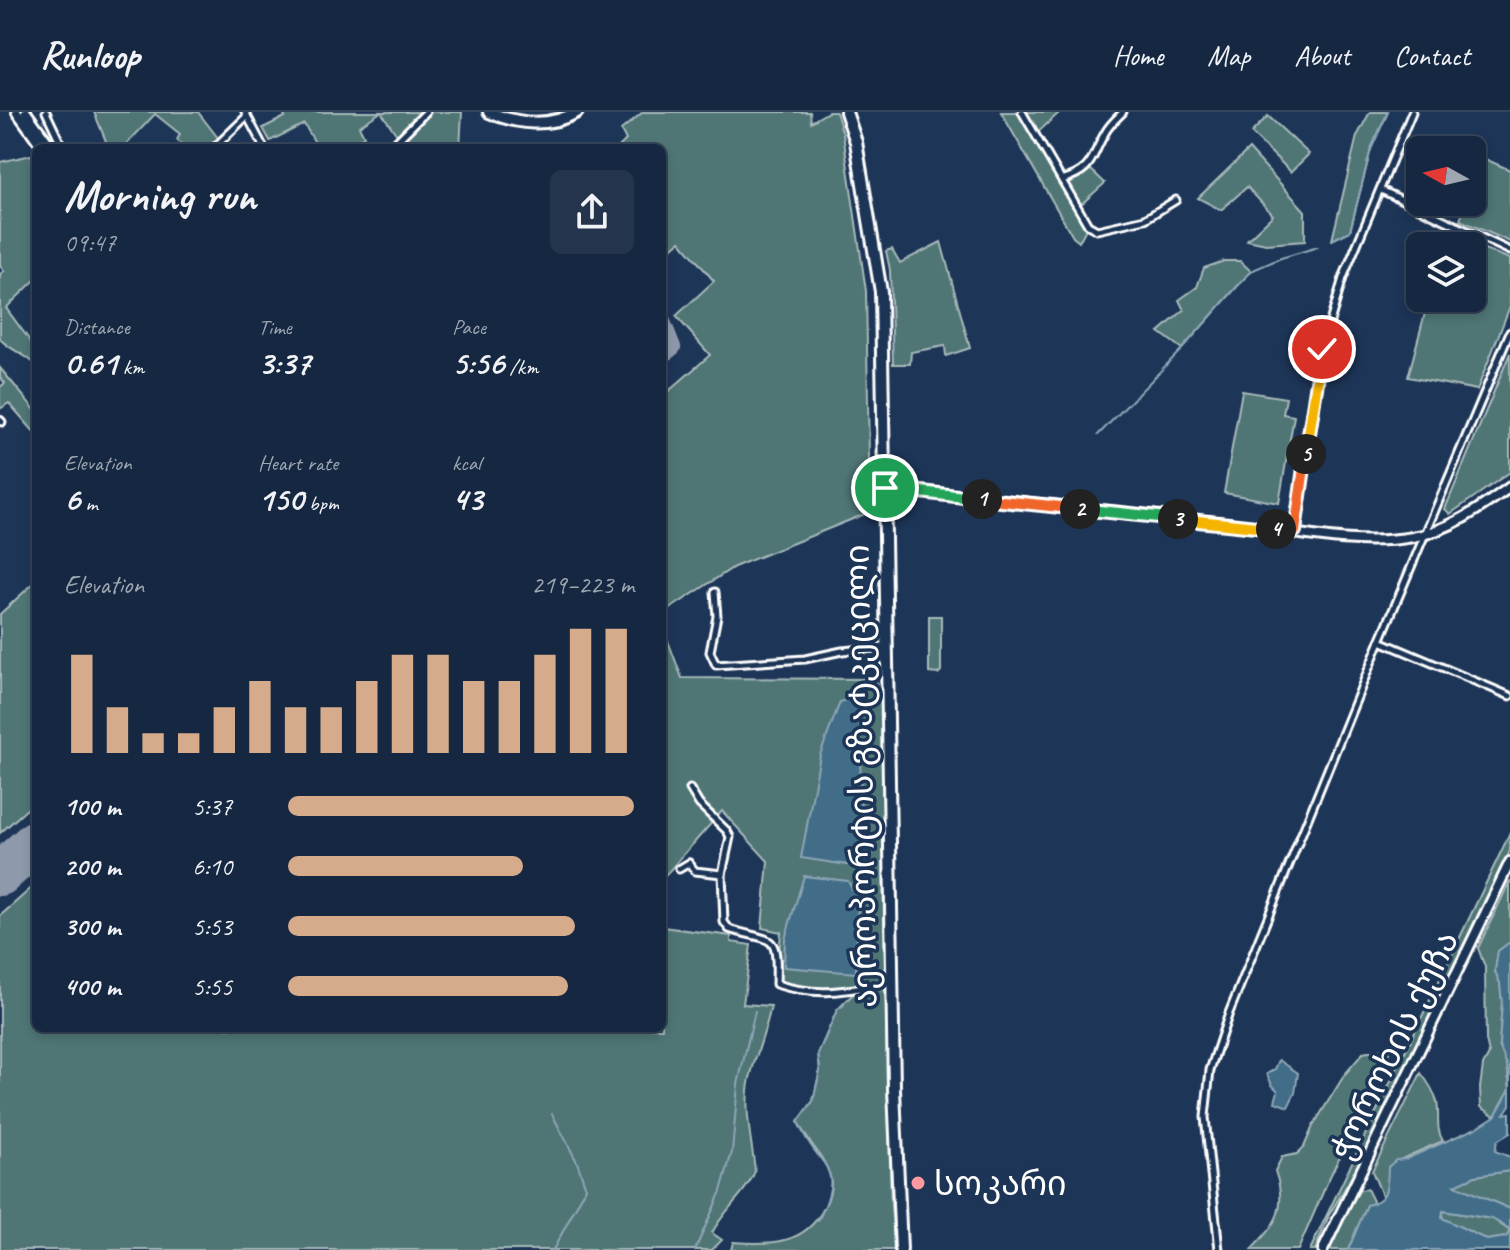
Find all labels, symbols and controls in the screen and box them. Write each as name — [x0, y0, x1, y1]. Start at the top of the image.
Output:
text: Runloop — [40, 32, 140, 79]
text: Home — [1113, 38, 1163, 73]
text: Map — [1207, 38, 1250, 73]
text: About — [1294, 38, 1350, 73]
text: Contact — [1394, 38, 1470, 73]
north arrow — [1406, 136, 1486, 216]
map controls — [1406, 136, 1486, 312]
text: Morning run — [64, 168, 256, 223]
button: share — [550, 170, 634, 254]
text: 09:47 — [64, 226, 116, 259]
button: layers — [1406, 232, 1486, 312]
text: Distance — [64, 313, 130, 341]
text: Time — [258, 313, 292, 341]
text: Pace — [452, 313, 486, 341]
pin — [1288, 315, 1356, 383]
icon: check — [1300, 327, 1344, 371]
text: 0.61 — [64, 341, 117, 384]
text: 3:37 — [258, 341, 311, 384]
text: 5:56 — [452, 341, 504, 384]
text: km — [117, 353, 144, 381]
text: /km — [504, 353, 538, 381]
pin: 5 — [1286, 434, 1326, 474]
text: 5 — [1301, 440, 1311, 468]
text: Elevation — [64, 449, 132, 477]
text: Heart rate — [258, 449, 338, 477]
text: kcal — [452, 449, 481, 477]
pin — [851, 454, 919, 522]
icon: arrive — [863, 466, 907, 510]
text: 6 — [64, 477, 80, 520]
text: 150 — [258, 477, 303, 520]
text: 43 — [452, 477, 483, 520]
pin: 1 — [962, 479, 1002, 519]
text: 1 — [977, 485, 987, 513]
text: m — [80, 489, 98, 517]
text: bpm — [303, 489, 339, 517]
pin: 2 — [1060, 489, 1100, 529]
text: 2 — [1075, 495, 1085, 523]
pin: 3 — [1158, 499, 1198, 539]
text: 3 — [1173, 505, 1183, 533]
pin: 4 — [1256, 509, 1296, 549]
text: 4 — [1271, 515, 1281, 543]
street label: აეროპორტის გზატკეცილი — [835, 544, 887, 1008]
text: Elevation — [64, 568, 144, 601]
text: 219–223 m — [531, 568, 634, 601]
text: 100 m — [64, 790, 120, 823]
text: 5:37 — [192, 790, 232, 823]
text: 200 m — [64, 850, 120, 883]
text: 6:10 — [192, 850, 232, 883]
text: 300 m — [64, 910, 120, 943]
text: 5:53 — [192, 910, 232, 943]
street label: ჭოროხის ქუჩა — [1320, 923, 1468, 1167]
text: 400 m — [64, 970, 120, 1003]
text: 5:55 — [192, 970, 232, 1003]
place label: სოკარი — [934, 1162, 1067, 1205]
marker: სოკარი — [909, 1174, 927, 1192]

